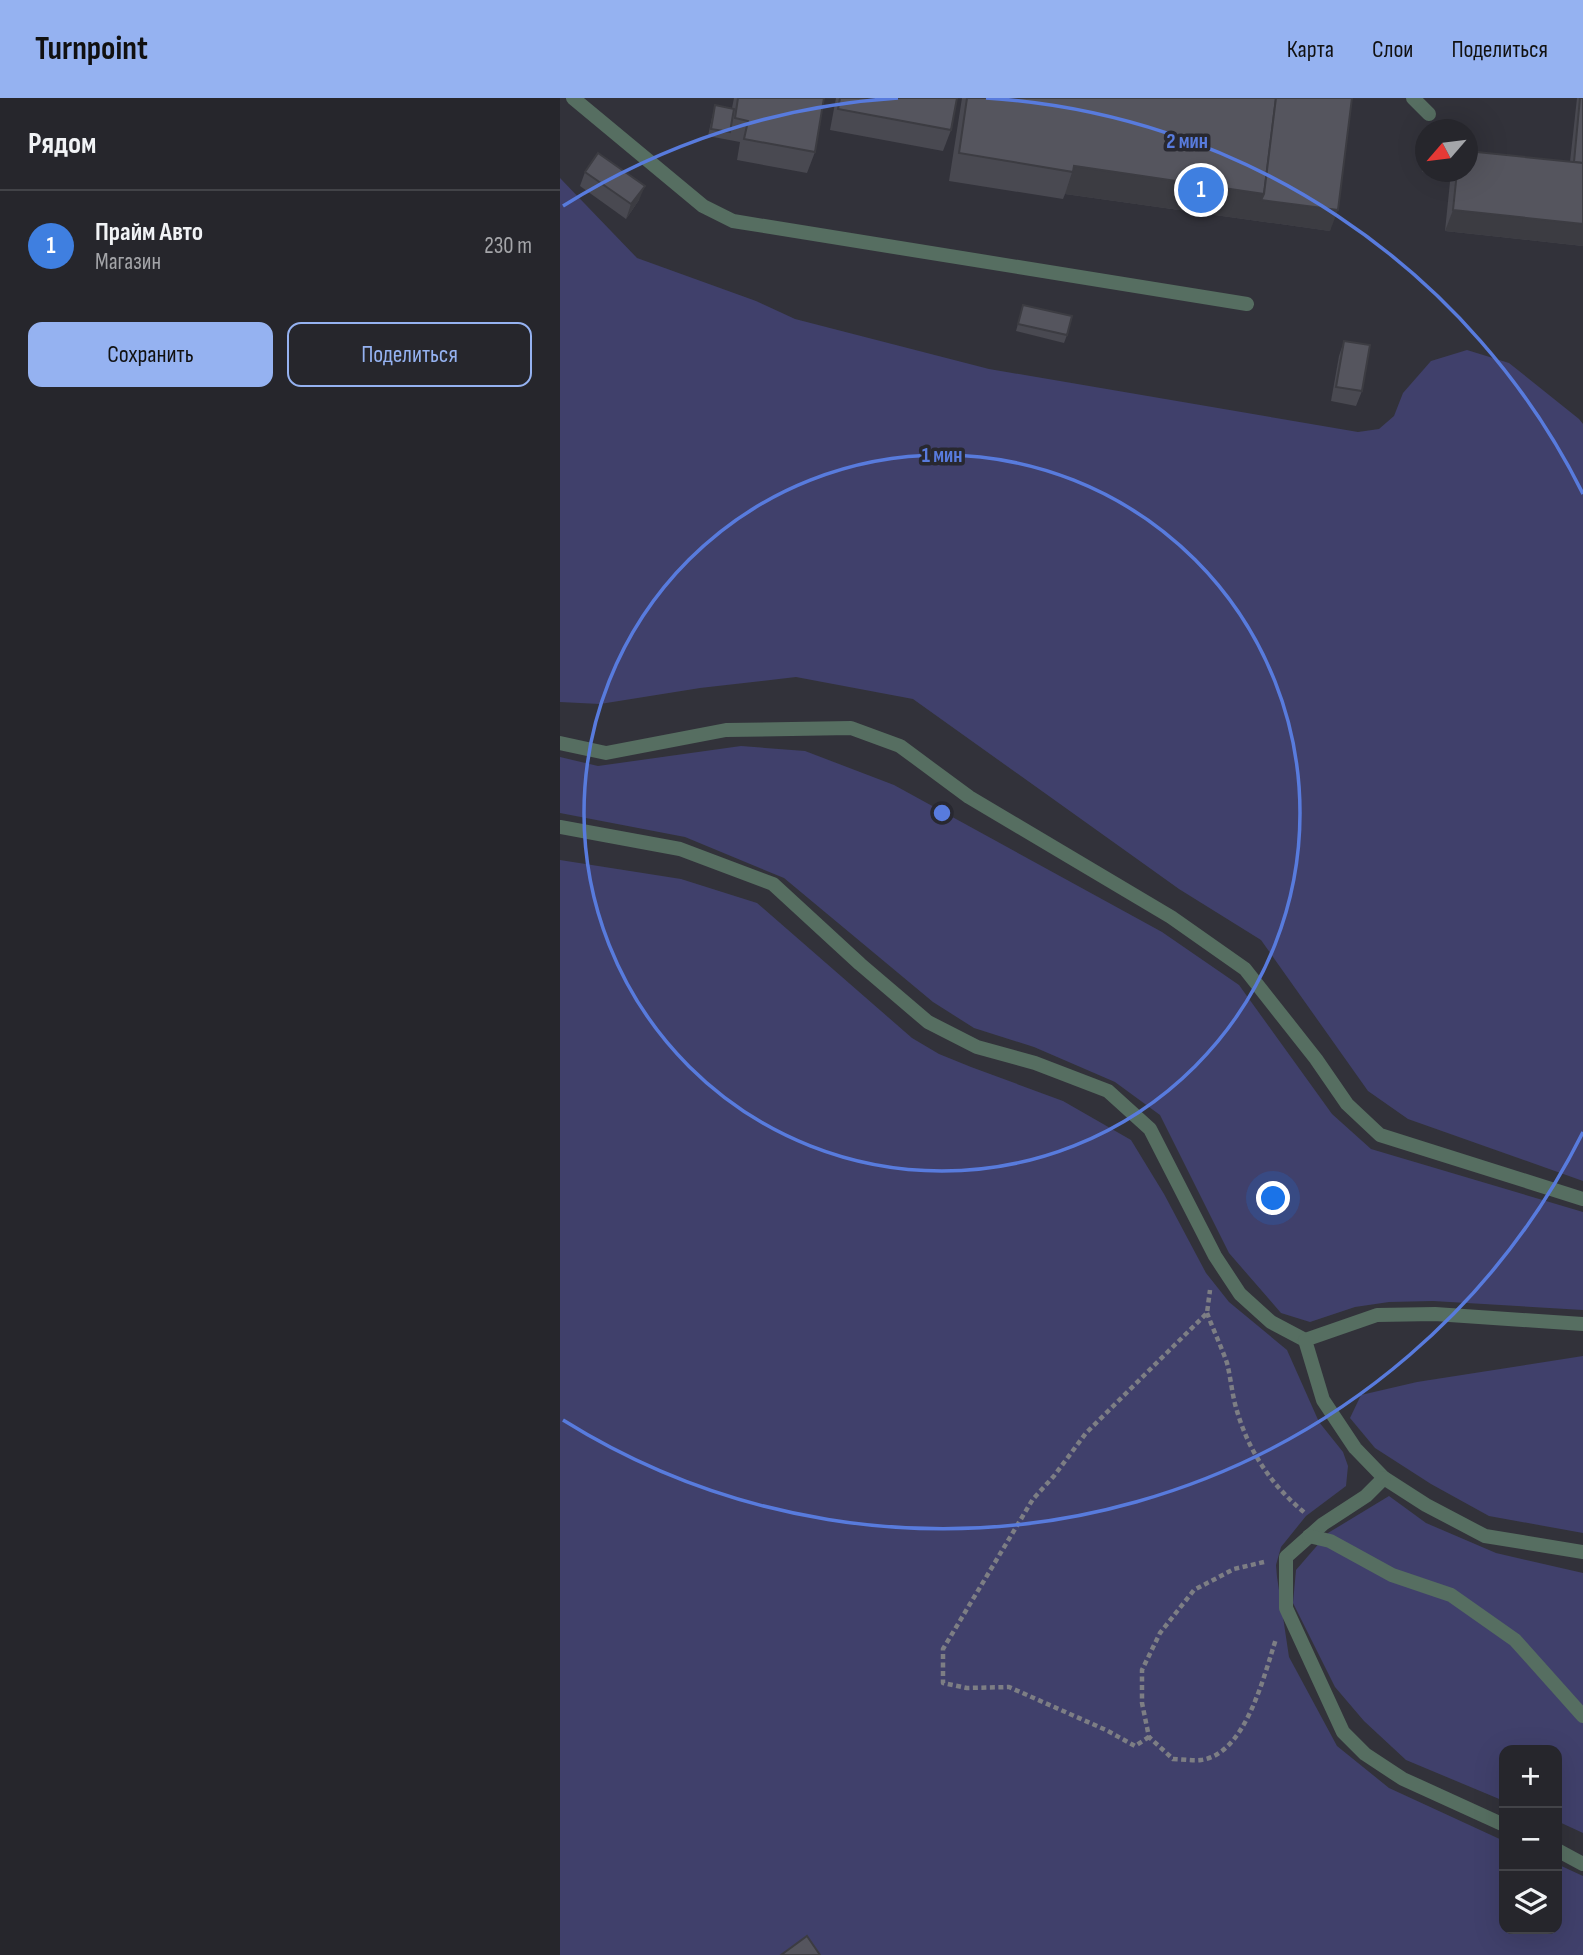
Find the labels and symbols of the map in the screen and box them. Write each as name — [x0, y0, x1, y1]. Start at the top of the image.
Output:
north arrow — [1415, 119, 1478, 182]
text: 2 мин — [1166, 129, 1208, 154]
pin: 1 — [1178, 164, 1224, 216]
text: 1 мин — [922, 443, 962, 468]
centre of rings — [930, 801, 954, 825]
your location — [1256, 1181, 1290, 1215]

